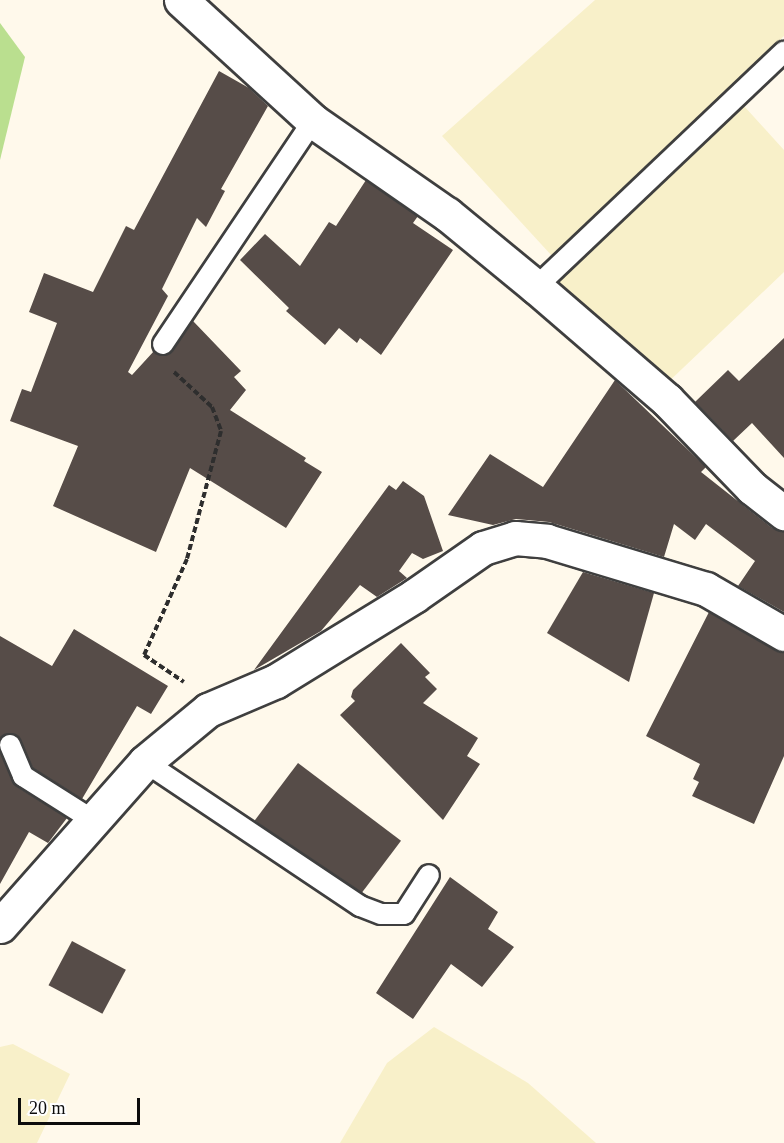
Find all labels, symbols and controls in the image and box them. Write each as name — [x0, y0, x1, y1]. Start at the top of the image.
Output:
scale bar — [21, 1086, 142, 1124]
text: 20 m — [29, 1098, 66, 1118]

